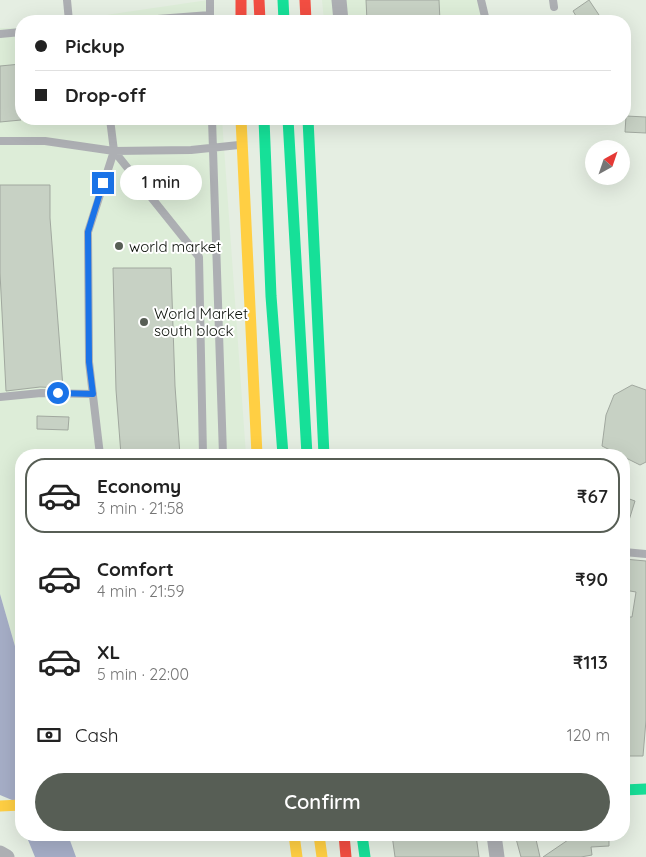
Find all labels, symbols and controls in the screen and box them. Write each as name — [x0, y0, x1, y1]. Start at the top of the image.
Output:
text: Pickup — [65, 34, 125, 58]
text: Drop-off — [65, 83, 146, 107]
north arrow — [585, 140, 630, 185]
map controls — [585, 140, 630, 185]
callout: 1 min — [120, 166, 203, 200]
route end — [92, 172, 114, 194]
text: 1 min — [142, 172, 180, 192]
place label: world market — [129, 237, 221, 256]
marker: world market — [113, 240, 125, 252]
place label: World Market south block — [154, 304, 248, 340]
marker: World Market south block — [138, 316, 150, 328]
route start — [47, 382, 69, 404]
icon: car — [37, 473, 82, 518]
text: Economy — [97, 474, 181, 498]
text: ₹67 — [577, 484, 608, 508]
text: 3 min · 21:58 — [97, 498, 184, 518]
icon: car — [37, 556, 82, 601]
text: Comfort — [97, 557, 174, 581]
text: ₹90 — [575, 567, 608, 591]
text: 4 min · 21:59 — [97, 581, 184, 601]
icon: car — [37, 639, 82, 684]
text: XL — [97, 640, 120, 664]
text: ₹113 — [573, 650, 608, 674]
text: 5 min · 22:00 — [97, 664, 189, 684]
icon: cash — [35, 721, 63, 749]
text: Cash — [75, 723, 119, 747]
text: 120 m — [567, 725, 610, 745]
button: Confirm — [35, 773, 610, 831]

